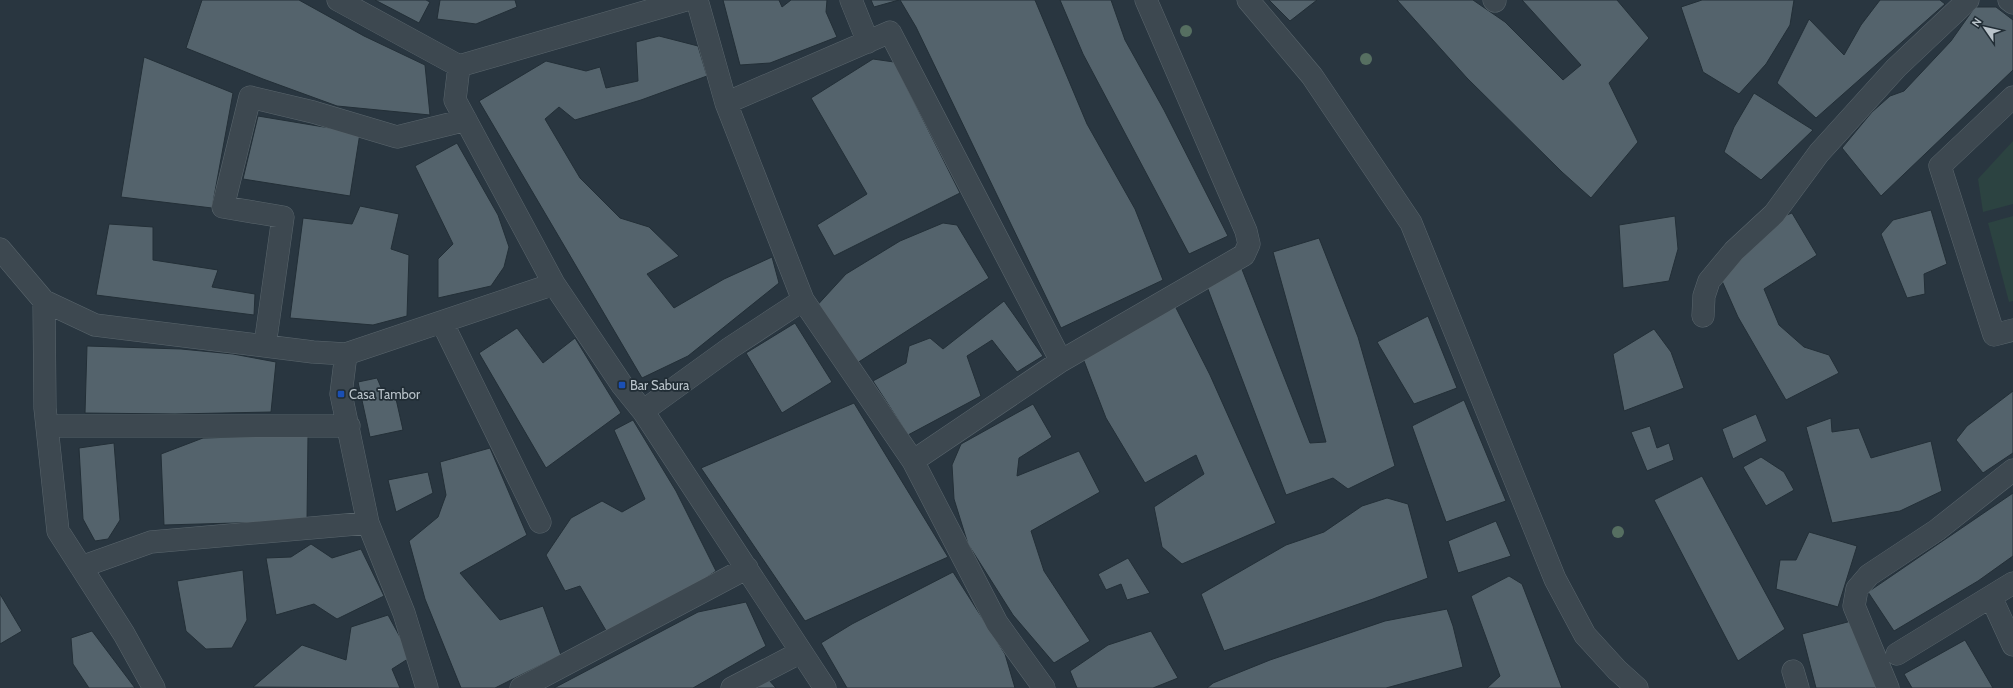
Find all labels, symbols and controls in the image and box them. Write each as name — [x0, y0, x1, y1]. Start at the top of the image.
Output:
north arrow — [1965, 8, 2005, 48]
text: N — [1969, 15, 1985, 30]
place label: Bar Sabura — [630, 377, 690, 393]
marker: Bar Sabura — [617, 380, 627, 390]
place label: Casa Tambor — [349, 386, 421, 402]
marker: Casa Tambor — [336, 389, 346, 399]

